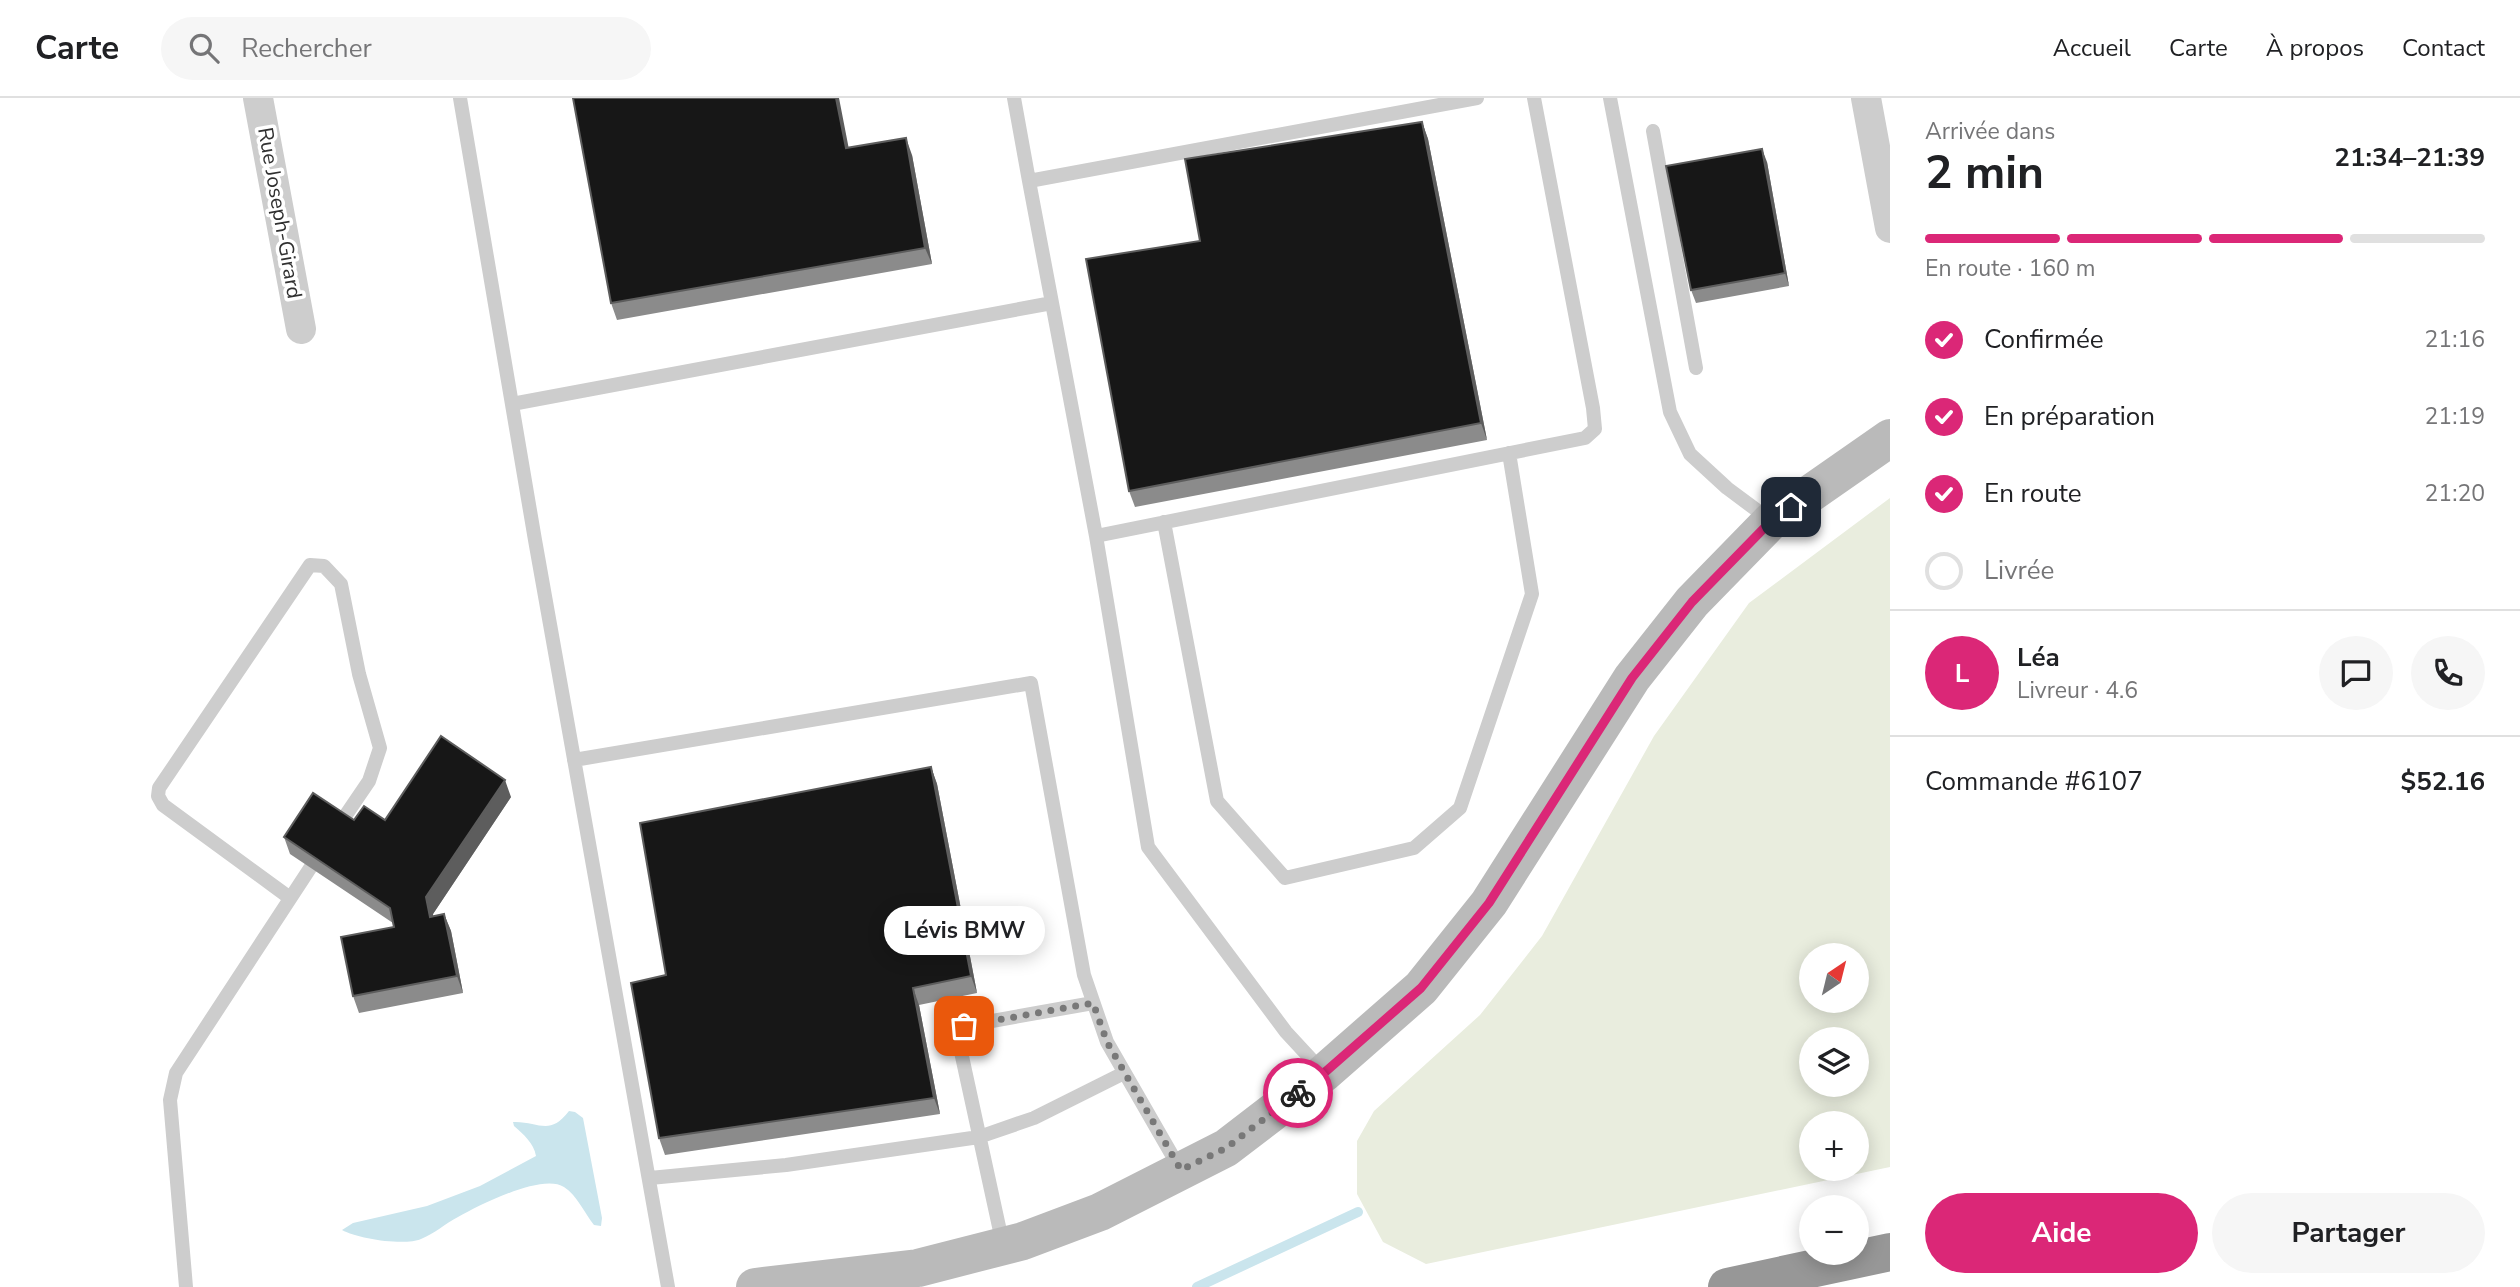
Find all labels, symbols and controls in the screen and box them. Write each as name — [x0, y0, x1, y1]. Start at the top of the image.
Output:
search box — [161, 17, 651, 80]
text: Carte — [35, 26, 119, 71]
icon: search — [185, 29, 223, 67]
text: Rechercher — [241, 31, 372, 66]
text: Accueil — [2053, 32, 2131, 64]
text: Carte — [2169, 32, 2228, 64]
text: À propos — [2266, 32, 2364, 64]
text: Contact — [2402, 32, 2485, 64]
text: Arrivée dans — [1925, 116, 2055, 147]
street label: Rue Joseph-Girard — [251, 125, 309, 301]
text: 21:34–21:39 — [2334, 140, 2485, 175]
text: 2 min — [1925, 141, 2044, 204]
text: En route · 160 m — [1925, 253, 2095, 284]
icon: check — [1925, 321, 1963, 359]
text: Confirmée — [1984, 322, 2104, 357]
text: 21:16 — [2425, 324, 2485, 355]
icon: check — [1925, 398, 1963, 436]
text: En préparation — [1984, 399, 2155, 434]
text: 21:19 — [2425, 401, 2485, 432]
icon: check — [1925, 475, 1963, 513]
text: En route — [1984, 476, 2082, 511]
pin — [1761, 477, 1821, 537]
text: 21:20 — [2425, 478, 2485, 509]
icon: home — [1772, 488, 1810, 526]
text: Livrée — [1984, 553, 2054, 588]
button: chat — [2319, 636, 2393, 710]
button: phone — [2411, 636, 2485, 710]
text: Léa — [2017, 640, 2060, 675]
text: L — [1955, 656, 1969, 691]
text: Livreur · 4.6 — [2017, 675, 2138, 706]
text: Commande #6107 — [1925, 764, 2143, 799]
text: $52.16 — [2401, 764, 2485, 799]
callout: Lévis BMW — [884, 907, 1044, 956]
text: Lévis BMW — [904, 915, 1025, 946]
north arrow — [1799, 943, 1869, 1013]
map controls — [1799, 943, 1869, 1265]
pin — [934, 996, 994, 1056]
icon: bag — [945, 1007, 983, 1045]
button: layers — [1799, 1027, 1869, 1097]
courier — [1263, 1058, 1333, 1128]
icon: bike — [1279, 1074, 1317, 1112]
button: + — [1799, 1111, 1869, 1181]
button: Aide — [1925, 1193, 2198, 1273]
button: Partager — [2212, 1193, 2485, 1273]
button: − — [1799, 1195, 1869, 1265]

